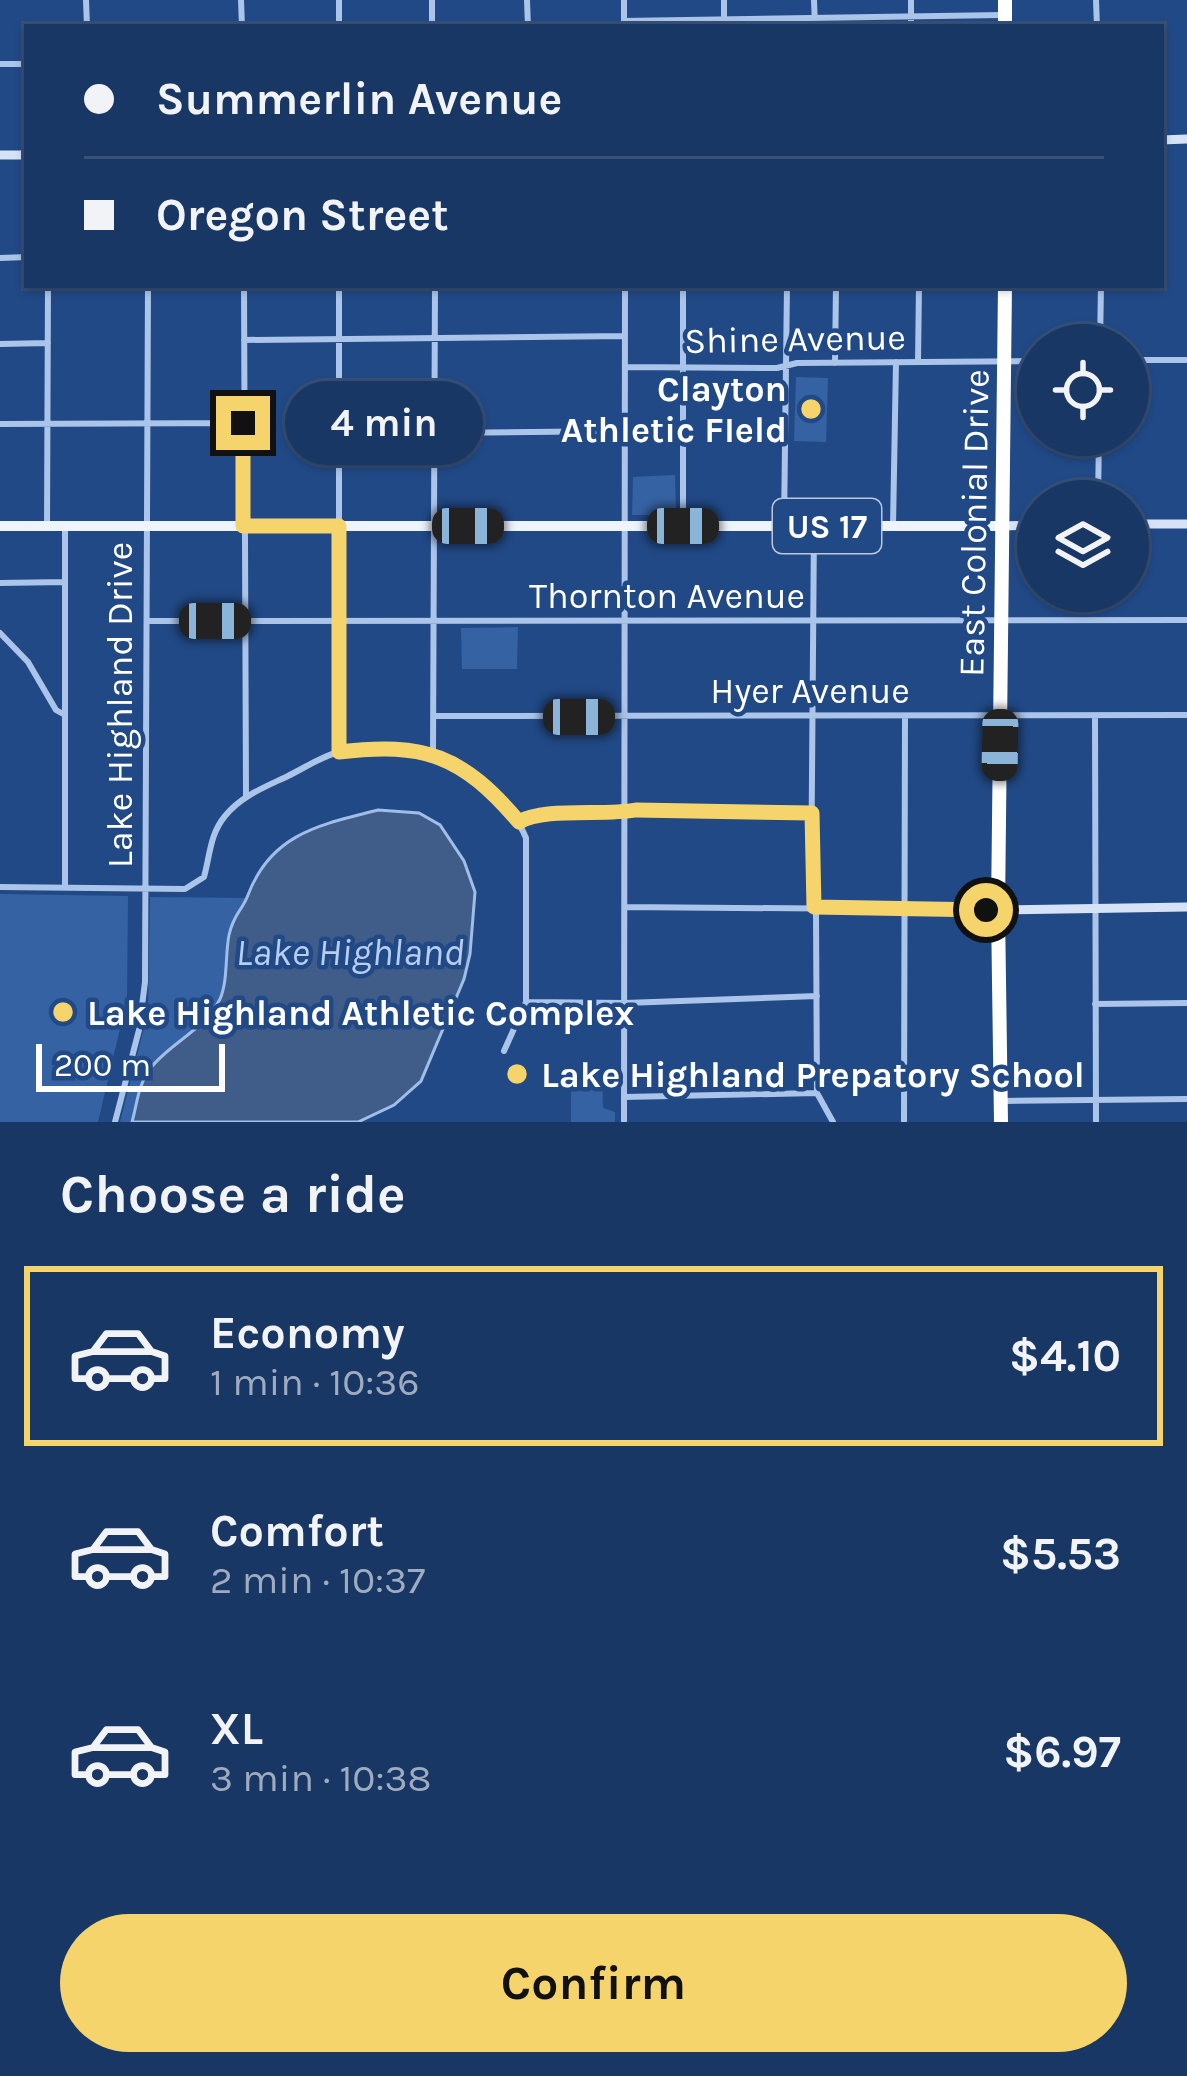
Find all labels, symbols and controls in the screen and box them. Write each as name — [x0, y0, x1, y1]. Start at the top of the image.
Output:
text: Summerlin Avenue — [156, 73, 562, 125]
text: Oregon Street — [156, 189, 449, 241]
street label: Shine Avenue — [684, 316, 906, 362]
map controls — [1017, 324, 1149, 612]
button: locate — [1017, 324, 1149, 456]
place label: Clayton Athletic FIeld — [561, 368, 787, 451]
street label: East Colonial Drive — [950, 369, 998, 677]
callout: 4 min — [285, 381, 483, 465]
route end — [216, 396, 270, 450]
marker: Clayton Athletic FIeld — [798, 396, 824, 422]
text: 4 min — [330, 400, 438, 446]
button: layers — [1017, 480, 1149, 612]
road number: US 17 — [773, 499, 881, 553]
car — [432, 508, 504, 544]
car — [647, 508, 719, 544]
street label: Lake Highland Drive — [99, 542, 141, 868]
street label: Thornton Avenue — [529, 575, 805, 617]
car — [179, 603, 251, 639]
street label: Hyer Avenue — [710, 670, 910, 712]
car — [543, 699, 615, 735]
car — [981, 709, 1019, 781]
route start — [959, 883, 1013, 937]
water label: Lake Highland — [236, 929, 464, 975]
place label: Lake Highland Athletic Complex — [87, 992, 634, 1035]
marker: Lake Highland Athletic Complex — [50, 999, 76, 1025]
scale bar — [36, 1038, 225, 1091]
text: 200 m — [54, 1046, 151, 1084]
place label: Lake Highland Prepatory School — [541, 1054, 1085, 1097]
marker: Lake Highland Prepatory School — [504, 1061, 530, 1087]
text: Choose a ride — [60, 1162, 406, 1226]
icon: car — [66, 1302, 174, 1410]
text: Economy — [210, 1307, 405, 1359]
text: $4.10 — [1009, 1330, 1121, 1382]
text: 1 min · 10:36 — [210, 1359, 420, 1405]
icon: car — [66, 1500, 174, 1608]
text: Comfort — [210, 1505, 384, 1557]
text: $5.53 — [1000, 1528, 1121, 1580]
text: 2 min · 10:37 — [210, 1557, 425, 1603]
icon: car — [66, 1698, 174, 1806]
text: XL — [210, 1703, 263, 1755]
text: $6.97 — [1003, 1726, 1121, 1778]
text: 3 min · 10:38 — [210, 1755, 431, 1801]
button: Confirm — [60, 1914, 1127, 2052]

